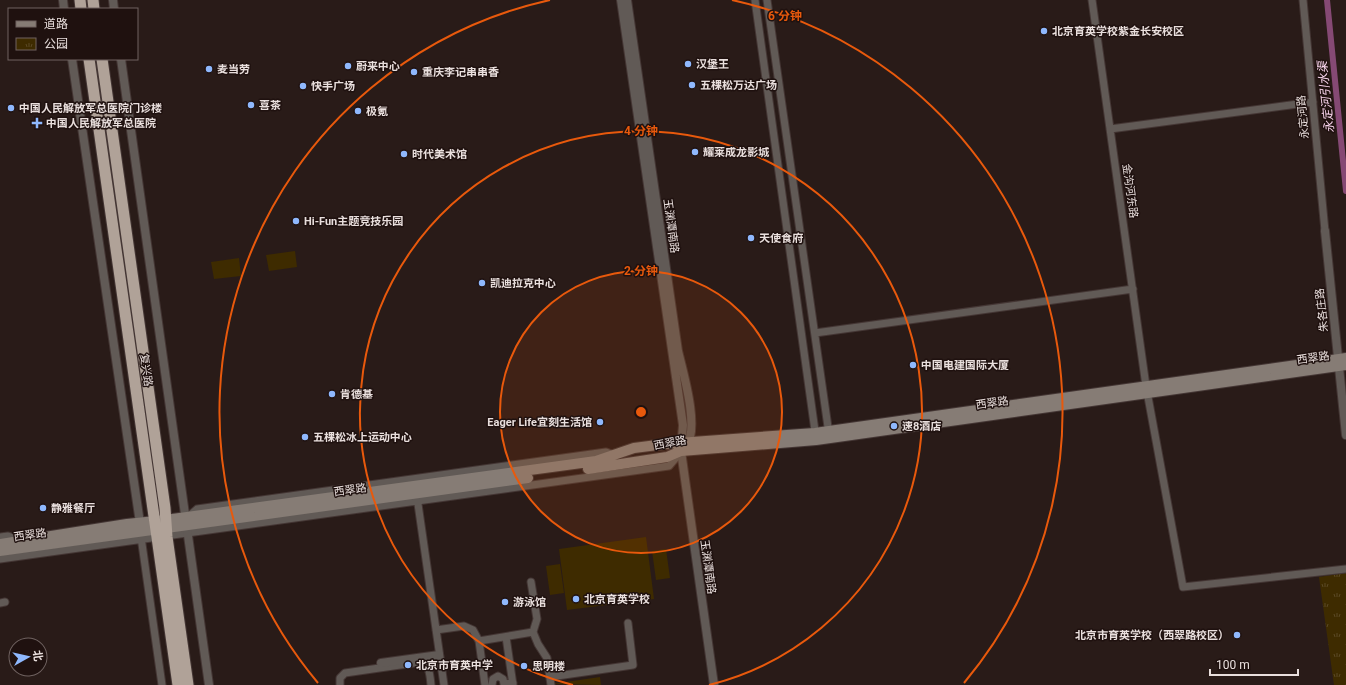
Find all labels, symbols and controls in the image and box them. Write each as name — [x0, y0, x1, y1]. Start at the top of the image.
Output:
legend — [8, 8, 138, 60]
text: 6 分钟 — [768, 9, 802, 23]
text: 道路 — [44, 17, 68, 31]
place label: 北京育英学校紫金长安校区 — [1052, 25, 1184, 38]
marker: 北京育英学校紫金长安校区 — [1039, 26, 1049, 36]
text: 公园 — [44, 37, 68, 51]
place label: 汉堡王 — [696, 58, 729, 71]
water label: 永定河引水渠 — [1315, 58, 1337, 134]
marker: 汉堡王 — [683, 59, 693, 69]
place label: 蔚来中心 — [356, 60, 400, 73]
marker: 蔚来中心 — [343, 61, 353, 71]
place label: 麦当劳 — [217, 63, 250, 76]
marker: 麦当劳 — [204, 64, 214, 74]
place label: 重庆李记串串香 — [422, 66, 499, 79]
marker: 重庆李记串串香 — [409, 67, 419, 77]
place label: 五棵松万达广场 — [700, 79, 777, 92]
place label: 快手广场 — [311, 80, 355, 93]
marker: 五棵松万达广场 — [687, 80, 697, 90]
marker: 快手广场 — [298, 81, 308, 91]
street label: 永定河路 — [1295, 95, 1311, 139]
place label: 喜茶 — [259, 99, 281, 112]
marker: 喜茶 — [246, 100, 256, 110]
place label: 中国人民解放军总医院门诊楼 — [19, 102, 162, 115]
marker: 中国人民解放军总医院门诊楼 — [6, 103, 16, 113]
place label: 极氪 — [366, 105, 388, 118]
marker: 极氪 — [353, 106, 363, 116]
marker: 中国人民解放军总医院 — [31, 117, 43, 129]
place label: 中国人民解放军总医院 — [46, 117, 156, 130]
text: 4 分钟 — [624, 124, 658, 138]
place label: 耀莱成龙影城 — [703, 146, 770, 159]
marker: 耀莱成龙影城 — [690, 147, 700, 157]
place label: 时代美术馆 — [412, 148, 467, 161]
marker: 时代美术馆 — [399, 149, 409, 159]
street label: 金沟河东路 — [1120, 163, 1140, 219]
street label: 玉渊潭南路 — [661, 198, 681, 254]
place label: Hi-Fun主题竞技乐园 — [304, 215, 403, 228]
marker: Hi-Fun主题竞技乐园 — [291, 216, 301, 226]
place label: 天使食府 — [759, 232, 803, 245]
marker: 天使食府 — [746, 233, 756, 243]
text: 2 分钟 — [624, 264, 658, 278]
place label: 凯迪拉克中心 — [490, 277, 556, 290]
marker: 凯迪拉克中心 — [477, 278, 487, 288]
street label: 朱各庄路 — [1313, 287, 1331, 333]
street label: 西翠路 — [1296, 349, 1330, 367]
street label: 复兴路 — [137, 353, 155, 387]
place label: 中国电建国际大厦 — [921, 359, 1009, 372]
marker: 中国电建国际大厦 — [908, 360, 918, 370]
place label: 肯德基 — [340, 388, 373, 401]
marker: 肯德基 — [327, 389, 337, 399]
street label: 西翠路 — [975, 394, 1009, 412]
centre of rings — [634, 405, 648, 419]
place label: Eager Life宜刻生活馆 — [487, 416, 592, 429]
marker: Eager Life宜刻生活馆 — [595, 417, 605, 427]
place label: 速8酒店 — [902, 420, 941, 433]
marker: 速8酒店 — [889, 421, 899, 431]
place label: 五棵松冰上运动中心 — [313, 431, 412, 444]
marker: 五棵松冰上运动中心 — [300, 432, 310, 442]
street label: 西翠路 — [653, 433, 687, 453]
street label: 西翠路 — [333, 481, 367, 499]
place label: 静雅餐厅 — [51, 502, 95, 515]
marker: 静雅餐厅 — [38, 503, 48, 513]
street label: 西翠路 — [13, 526, 47, 544]
street label: 玉渊潭南路 — [698, 539, 718, 595]
place label: 北京育英学校 — [584, 593, 650, 606]
marker: 北京育英学校 — [571, 594, 581, 604]
place label: 游泳馆 — [513, 596, 546, 609]
marker: 游泳馆 — [500, 597, 510, 607]
place label: 北京市育英学校（西翠路校区） — [1075, 629, 1229, 642]
marker: 北京市育英学校（西翠路校区） — [1232, 630, 1242, 640]
north arrow — [8, 637, 48, 677]
text: 北 — [30, 649, 45, 662]
scale bar — [1210, 651, 1298, 677]
text: 100 m — [1216, 658, 1250, 672]
place label: 北京市育英中学 — [416, 659, 493, 672]
marker: 北京市育英中学 — [403, 660, 413, 670]
place label: 思明楼 — [532, 660, 565, 673]
marker: 思明楼 — [519, 661, 529, 671]

